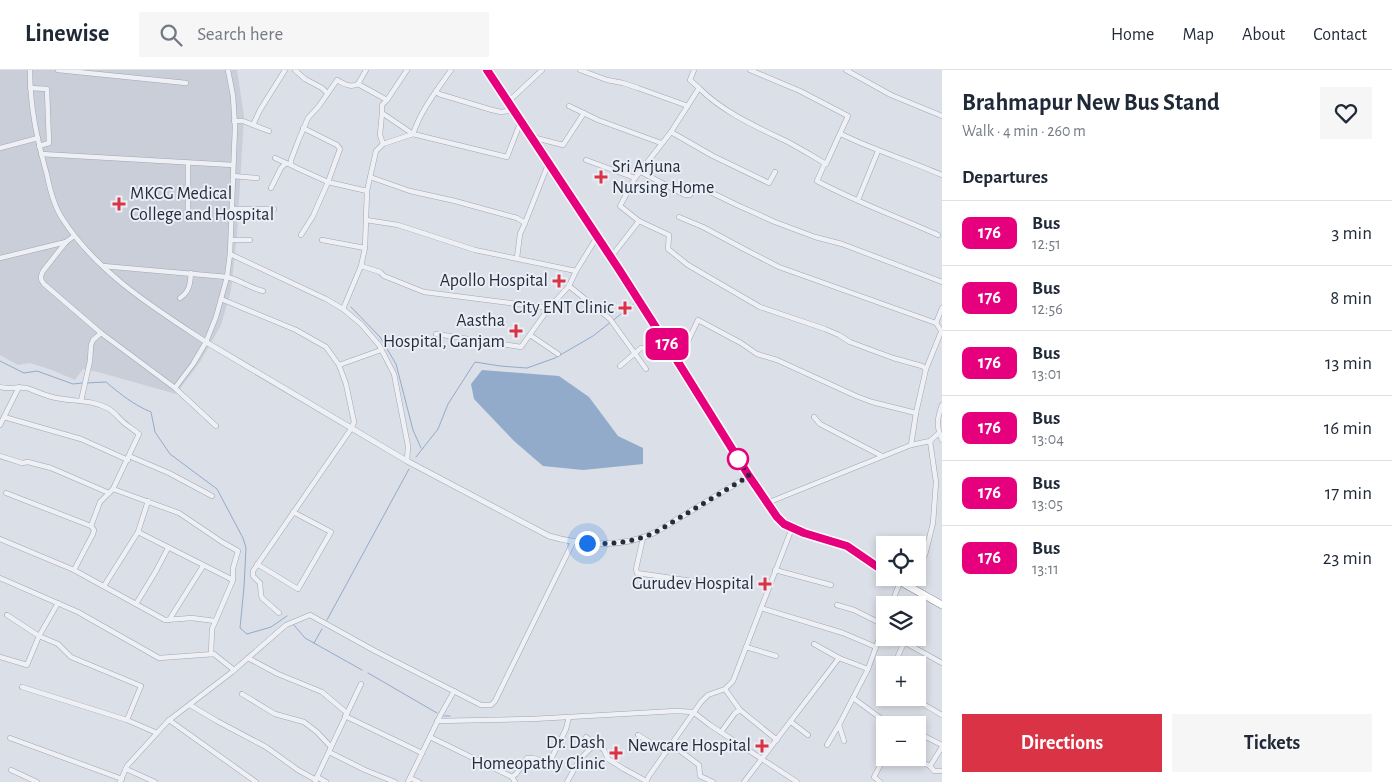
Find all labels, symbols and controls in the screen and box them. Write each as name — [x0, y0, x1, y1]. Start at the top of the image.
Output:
search box — [139, 12, 489, 57]
icon: search — [157, 21, 185, 49]
text: Linewise — [25, 22, 109, 46]
text: Search here — [197, 25, 283, 44]
text: Home — [1111, 26, 1154, 44]
text: Map — [1182, 26, 1214, 44]
text: About — [1242, 26, 1285, 44]
text: Contact — [1313, 26, 1367, 44]
button: heart — [1320, 87, 1372, 139]
text: Brahmapur New Bus Stand — [962, 91, 1220, 115]
text: Walk · 4 min · 260 m — [962, 123, 1086, 139]
place label: Sri Arjuna Nursing Home — [612, 158, 714, 197]
text: Departures — [962, 168, 1048, 187]
marker: Sri Arjuna Nursing Home — [594, 170, 608, 184]
place label: MKCG Medical College and Hospital — [130, 185, 274, 224]
marker: MKCG Medical College and Hospital — [112, 197, 126, 211]
text: Bus — [1032, 214, 1060, 233]
text: 176 — [978, 224, 1001, 242]
text: 3 min — [1331, 224, 1372, 243]
text: 12:51 — [1032, 236, 1061, 252]
place label: Apollo Hospital — [440, 272, 548, 290]
marker: Apollo Hospital — [552, 274, 566, 288]
text: Bus — [1032, 279, 1060, 298]
text: 176 — [978, 289, 1001, 307]
text: 8 min — [1330, 289, 1372, 308]
place label: City ENT Clinic — [513, 299, 614, 317]
marker: City ENT Clinic — [618, 301, 632, 315]
text: 12:56 — [1032, 301, 1063, 317]
place label: Aastha Hospital, Ganjam — [383, 312, 505, 351]
marker: Aastha Hospital, Ganjam — [509, 324, 523, 338]
line badge: 176 — [638, 328, 696, 360]
text: 176 — [656, 335, 678, 353]
text: Bus — [1032, 344, 1060, 363]
text: 176 — [978, 354, 1001, 372]
text: 13 min — [1325, 354, 1372, 373]
text: 13:01 — [1032, 366, 1062, 382]
text: Bus — [1032, 409, 1060, 428]
text: 176 — [978, 419, 1001, 437]
text: 16 min — [1324, 419, 1372, 438]
text: 13:04 — [1032, 431, 1064, 447]
unlabelled marker — [727, 448, 749, 470]
text: Bus — [1032, 474, 1060, 493]
text: 176 — [978, 484, 1001, 502]
text: 17 min — [1325, 484, 1372, 503]
text: 13:05 — [1032, 496, 1063, 512]
your location — [575, 531, 600, 556]
map controls — [876, 536, 926, 766]
button: locate — [876, 536, 926, 586]
text: Bus — [1032, 539, 1060, 558]
text: 176 — [978, 549, 1001, 567]
text: 23 min — [1323, 549, 1372, 568]
text: 13:11 — [1032, 561, 1059, 577]
place label: Gurudev Hospital — [632, 575, 754, 593]
marker: Gurudev Hospital — [758, 577, 772, 591]
button: layers — [876, 596, 926, 646]
button: + — [876, 656, 926, 706]
button: Directions — [962, 714, 1162, 772]
button: Tickets — [1172, 714, 1372, 772]
button: − — [876, 716, 926, 766]
place label: Dr. Dash Homeopathy Clinic — [471, 734, 605, 773]
place label: Newcare Hospital — [627, 737, 751, 755]
marker: Newcare Hospital — [755, 739, 769, 753]
marker: Dr. Dash Homeopathy Clinic — [609, 746, 623, 760]

